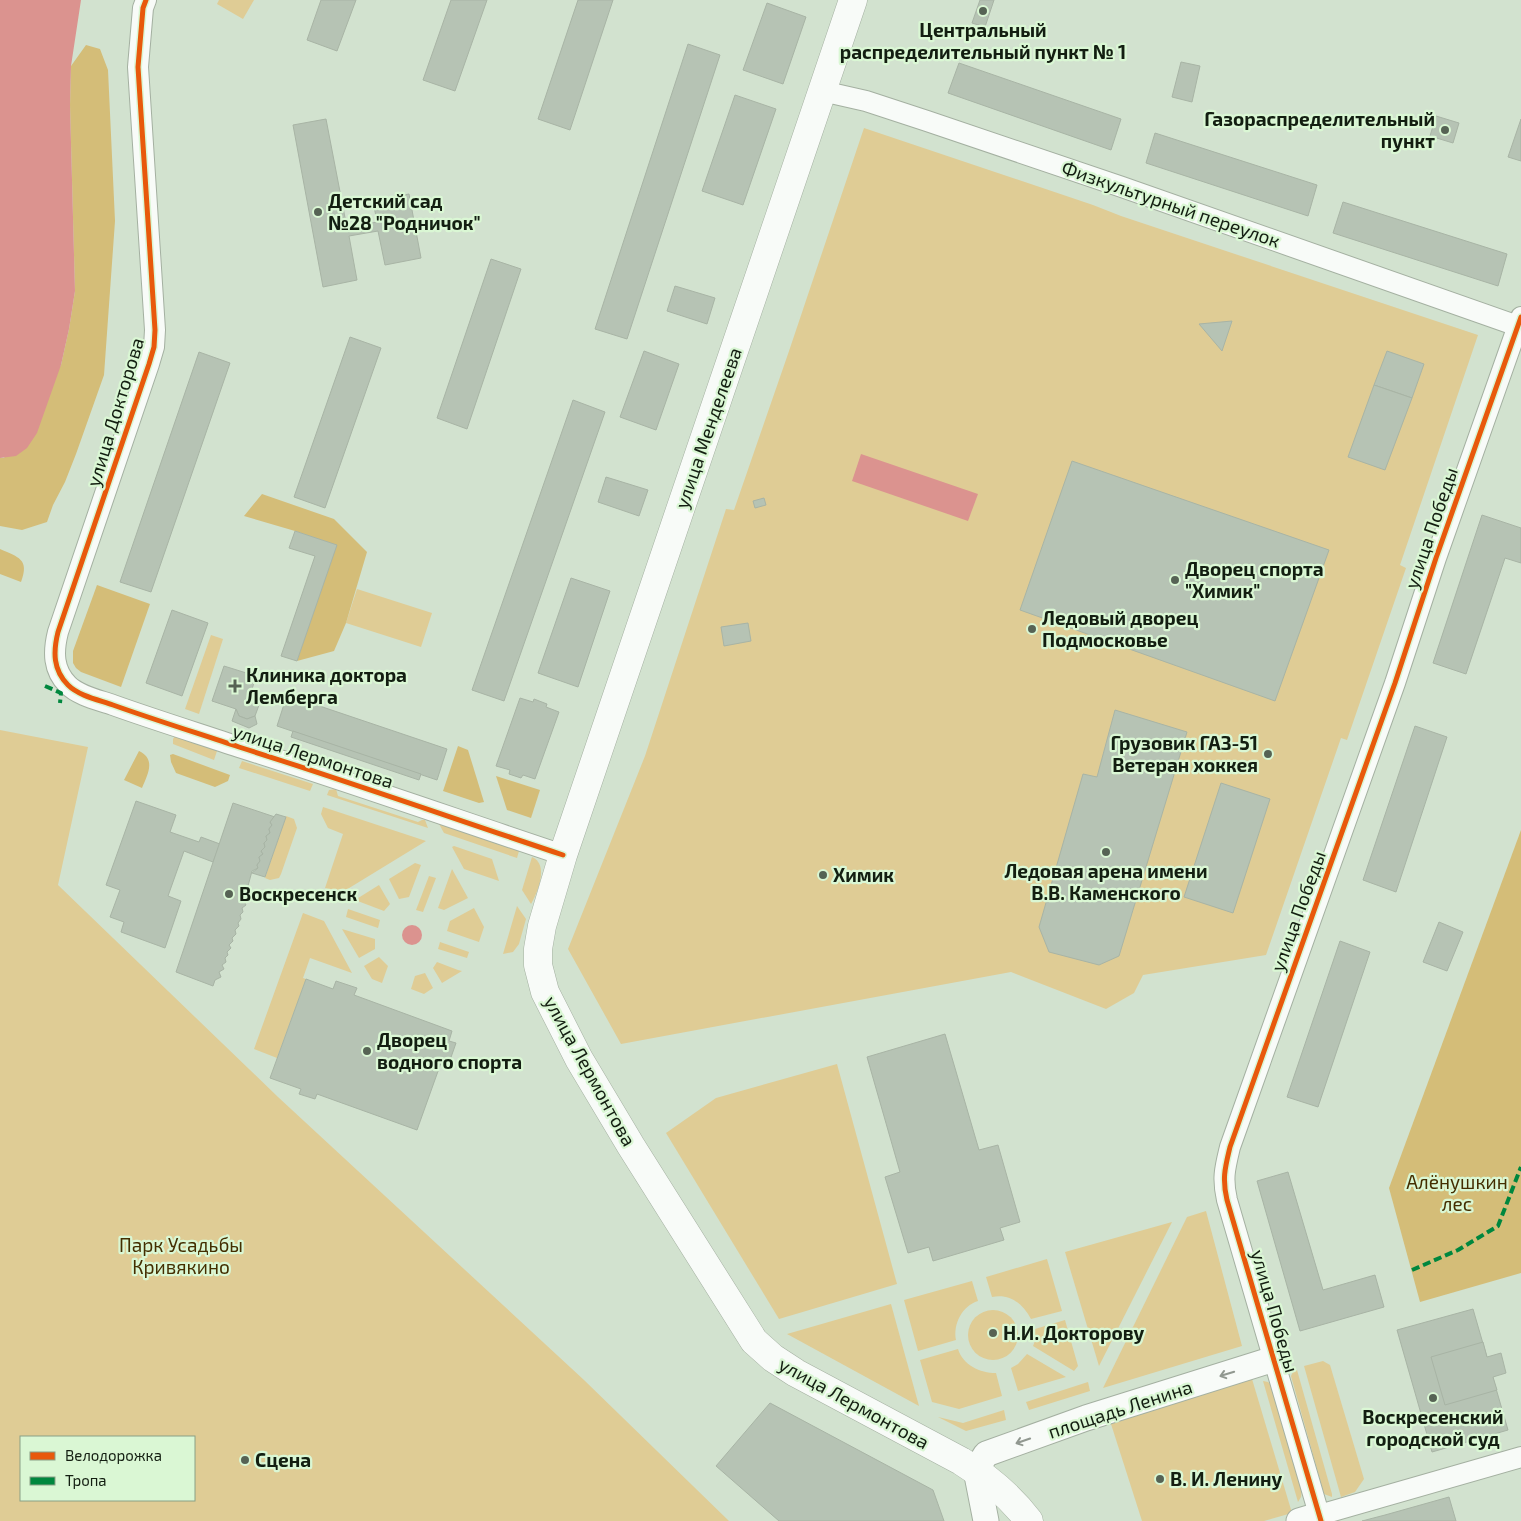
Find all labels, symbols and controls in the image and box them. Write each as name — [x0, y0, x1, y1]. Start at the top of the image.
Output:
marker: Центральный распределительный пункт № 1 — [977, 5, 989, 17]
place label: Центральный распределительный пункт № 1 — [840, 18, 1126, 63]
place label: Газораспределительный пункт — [1204, 107, 1435, 152]
marker: Газораспределительный пункт — [1439, 124, 1451, 136]
street label: Физкультурный переулок — [1059, 155, 1283, 253]
place label: Детский сад №28 "Родничок" — [328, 189, 481, 234]
marker: Детский сад №28 "Родничок" — [312, 206, 324, 218]
street label: улица Докторова — [81, 335, 149, 489]
street label: улица Менделеева — [669, 344, 747, 512]
street label: улица Победы — [1399, 464, 1463, 592]
place label: Дворец спорта "Химик" — [1185, 557, 1324, 602]
marker: Дворец спорта "Химик" — [1169, 574, 1181, 586]
place label: Ледовый дворец Подмосковье — [1042, 606, 1198, 651]
marker: Ледовый дворец Подмосковье — [1026, 623, 1038, 635]
place label: Клиника доктора Лемберга — [246, 663, 407, 708]
marker: Клиника доктора Лемберга — [228, 679, 242, 693]
street label: улица Лермонтова — [229, 719, 397, 793]
place label: Грузовик ГАЗ-51 Ветеран хоккея — [1110, 731, 1258, 776]
marker: Грузовик ГАЗ-51 Ветеран хоккея — [1262, 748, 1274, 760]
marker: Ледовая арена имени В.В. Каменского — [1100, 846, 1112, 858]
street label: улица Победы — [1265, 847, 1331, 975]
place label: Ледовая арена имени В.В. Каменского — [1004, 859, 1208, 904]
place label: Химик — [833, 863, 894, 886]
marker: Химик — [817, 869, 829, 881]
place label: Воскресенск — [239, 882, 358, 905]
marker: Воскресенск — [223, 888, 235, 900]
street label: улица Лермонтова — [539, 992, 641, 1150]
place label: Дворец водного спорта — [377, 1028, 522, 1073]
marker: Дворец водного спорта — [361, 1045, 373, 1057]
park label: Алёнушкин лес — [1406, 1170, 1508, 1215]
park label: Парк Усадьбы Кривякино — [119, 1233, 243, 1278]
street label: улица Победы — [1246, 1247, 1304, 1375]
place label: Н.И. Докторову — [1003, 1321, 1144, 1344]
marker: Н.И. Докторову — [987, 1327, 999, 1339]
street label: улица Лермонтова — [775, 1352, 933, 1454]
one-way arrow — [1220, 1370, 1236, 1380]
street label: площадь Ленина — [1045, 1374, 1195, 1443]
marker: Воскресенский городской суд — [1427, 1392, 1439, 1404]
place label: Воскресенский городской суд — [1362, 1405, 1504, 1450]
legend — [20, 1436, 195, 1501]
one-way arrow — [1016, 1437, 1031, 1446]
text: Велодорожка — [65, 1446, 162, 1464]
place label: Сцена — [255, 1448, 311, 1471]
marker: Сцена — [239, 1454, 251, 1466]
place label: В. И. Ленину — [1170, 1467, 1282, 1490]
text: Тропа — [65, 1471, 107, 1489]
marker: В. И. Ленину — [1154, 1473, 1166, 1485]

